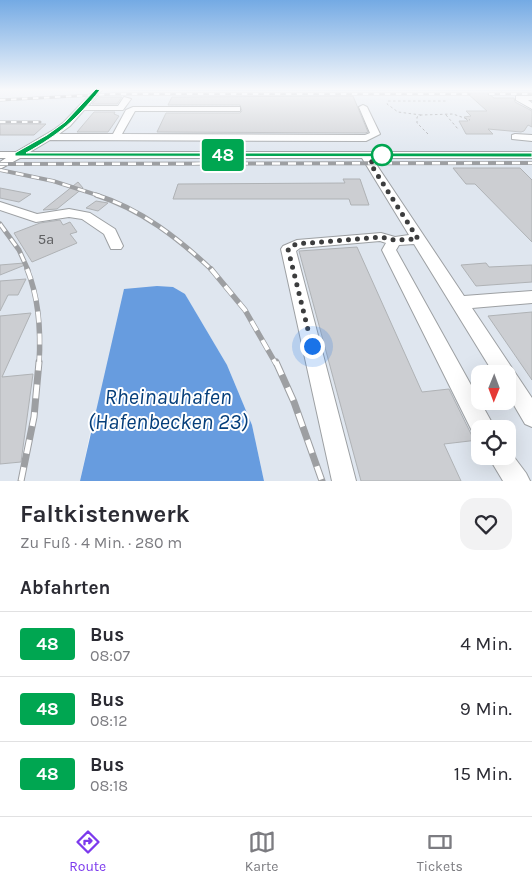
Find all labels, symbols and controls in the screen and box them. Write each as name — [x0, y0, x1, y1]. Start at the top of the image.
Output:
line badge: 48 — [200, 139, 246, 171]
text: 48 — [212, 144, 234, 166]
unlabelled marker — [371, 144, 393, 166]
house number: 5a — [38, 230, 54, 248]
your location — [300, 334, 325, 359]
north arrow — [471, 365, 516, 410]
map controls — [471, 365, 516, 465]
water label: Rheinauhafen (Hafenbecken 23) — [88, 384, 248, 435]
button: locate — [471, 420, 516, 465]
button: heart — [460, 498, 512, 550]
text: Faltkistenwerk — [20, 500, 190, 528]
text: Zu Fuß · 4 Min. · 280 m — [20, 533, 182, 552]
text: Abfahrten — [20, 577, 110, 599]
text: Bus — [90, 624, 124, 646]
text: 48 — [36, 633, 59, 655]
text: 4 Min. — [460, 633, 512, 655]
text: 08:07 — [90, 646, 130, 665]
text: Bus — [90, 689, 124, 711]
text: 48 — [36, 698, 59, 720]
text: 9 Min. — [460, 698, 512, 720]
text: 08:12 — [90, 711, 128, 730]
text: Bus — [90, 754, 124, 776]
text: 48 — [36, 763, 59, 785]
text: 15 Min. — [454, 763, 512, 785]
text: 08:18 — [90, 776, 128, 795]
tab: Route — [69, 828, 106, 875]
tab: Karte — [245, 828, 278, 875]
tab: Tickets — [417, 828, 463, 875]

